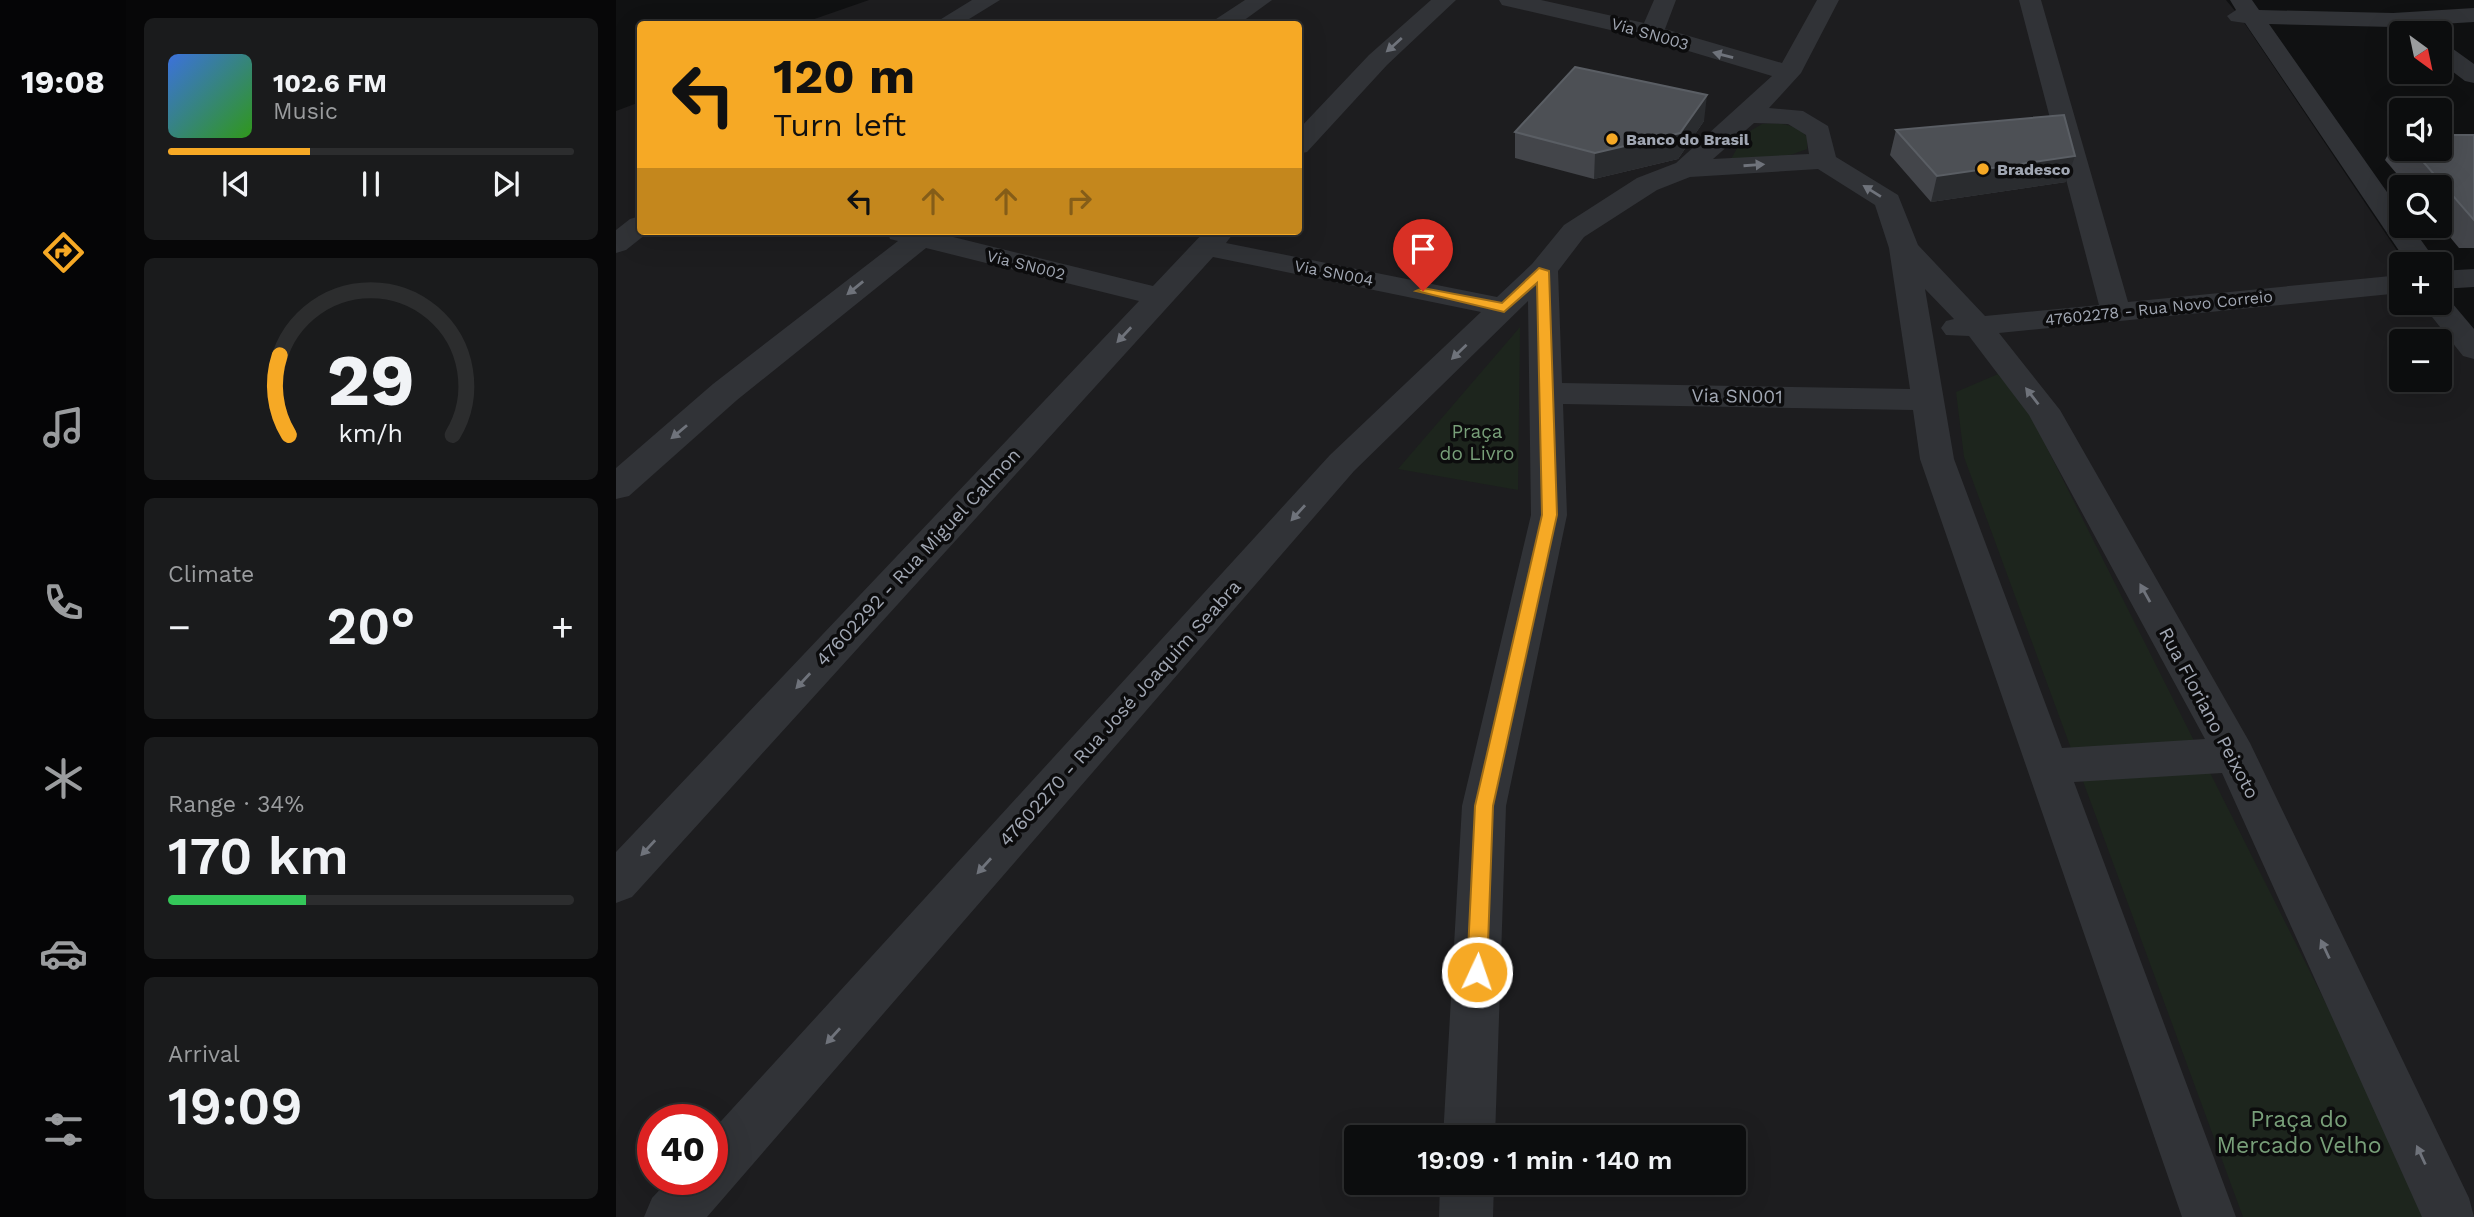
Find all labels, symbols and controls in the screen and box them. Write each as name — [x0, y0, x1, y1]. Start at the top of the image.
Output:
street label: Via SN003 — [1609, 14, 1691, 54]
north arrow — [2389, 21, 2452, 84]
map controls — [2389, 21, 2452, 392]
one-way arrow — [1386, 37, 1403, 52]
text: 120 m — [773, 47, 915, 105]
icon: left — [658, 49, 749, 140]
one-way arrow — [1713, 50, 1734, 60]
text: 19:08 — [21, 63, 105, 101]
text: 102.6 FM — [273, 68, 387, 98]
text: Music — [273, 98, 338, 125]
button: sound — [2389, 98, 2452, 161]
text: Turn left — [773, 106, 906, 144]
place label: Banco do Brasil — [1626, 130, 1750, 149]
marker: Banco do Brasil — [1604, 131, 1620, 147]
one-way arrow — [1744, 159, 1766, 170]
place label: Bradesco — [1997, 160, 2071, 179]
marker: Bradesco — [1975, 161, 1991, 177]
icon: previous — [217, 165, 255, 203]
icon: pause — [352, 165, 390, 203]
icon: next — [487, 165, 525, 203]
button: search — [2389, 175, 2452, 238]
icon: left — [841, 182, 879, 220]
icon: ahead — [914, 182, 952, 220]
icon: ahead — [987, 182, 1025, 220]
icon: right — [1060, 182, 1098, 220]
one-way arrow — [1862, 185, 1882, 198]
pin — [1393, 219, 1453, 291]
icon: directions — [39, 228, 88, 277]
icon: arrive — [1404, 230, 1442, 268]
street label: Via SN002 — [985, 246, 1067, 284]
button: + — [2389, 252, 2452, 315]
street label: Via SN004 — [1293, 256, 1376, 290]
one-way arrow — [847, 280, 864, 295]
street label: 47602278 - Rua Novo Correio — [2044, 287, 2274, 329]
one-way arrow — [1117, 326, 1133, 343]
button: − — [2389, 329, 2452, 392]
text: 29 — [327, 337, 415, 423]
one-way arrow — [1451, 343, 1468, 359]
street label: Via SN001 — [1691, 384, 1783, 408]
one-way arrow — [2025, 387, 2039, 405]
icon: music — [39, 403, 88, 452]
text: km/h — [339, 418, 403, 447]
park label: Praça do Livro — [1440, 420, 1514, 465]
one-way arrow — [670, 424, 688, 440]
street label: 47602292 - Rua Miguel Calmon — [811, 443, 1025, 671]
one-way arrow — [1290, 504, 1306, 522]
text: Climate — [168, 561, 254, 588]
street label: 47602270 - Rua José Joaquim Seabra — [994, 575, 1246, 851]
icon: phone — [39, 578, 88, 627]
one-way arrow — [2139, 583, 2151, 603]
text: 20° — [327, 596, 415, 657]
text: − — [168, 605, 191, 649]
text: + — [551, 605, 574, 649]
street label: Rua Floriano Peixoto — [2154, 623, 2264, 803]
one-way arrow — [795, 672, 811, 690]
icon: climate — [39, 754, 88, 803]
text: Range · 34% — [168, 791, 304, 818]
text: 170 km — [168, 826, 349, 887]
one-way arrow — [640, 839, 656, 857]
one-way arrow — [977, 857, 992, 874]
icon: car — [39, 929, 88, 978]
position arrow — [1440, 935, 1514, 1009]
one-way arrow — [2319, 939, 2331, 959]
one-way arrow — [826, 1027, 841, 1044]
text: Arrival — [168, 1041, 240, 1068]
text: 19:09 — [168, 1076, 302, 1137]
speed limit sign: 40 — [637, 1104, 728, 1195]
icon: filters — [39, 1105, 88, 1154]
park label: Praça do Mercado Velho — [2216, 1106, 2382, 1159]
text: 19:09 · 1 min · 140 m — [1418, 1145, 1672, 1175]
one-way arrow — [2415, 1145, 2427, 1165]

